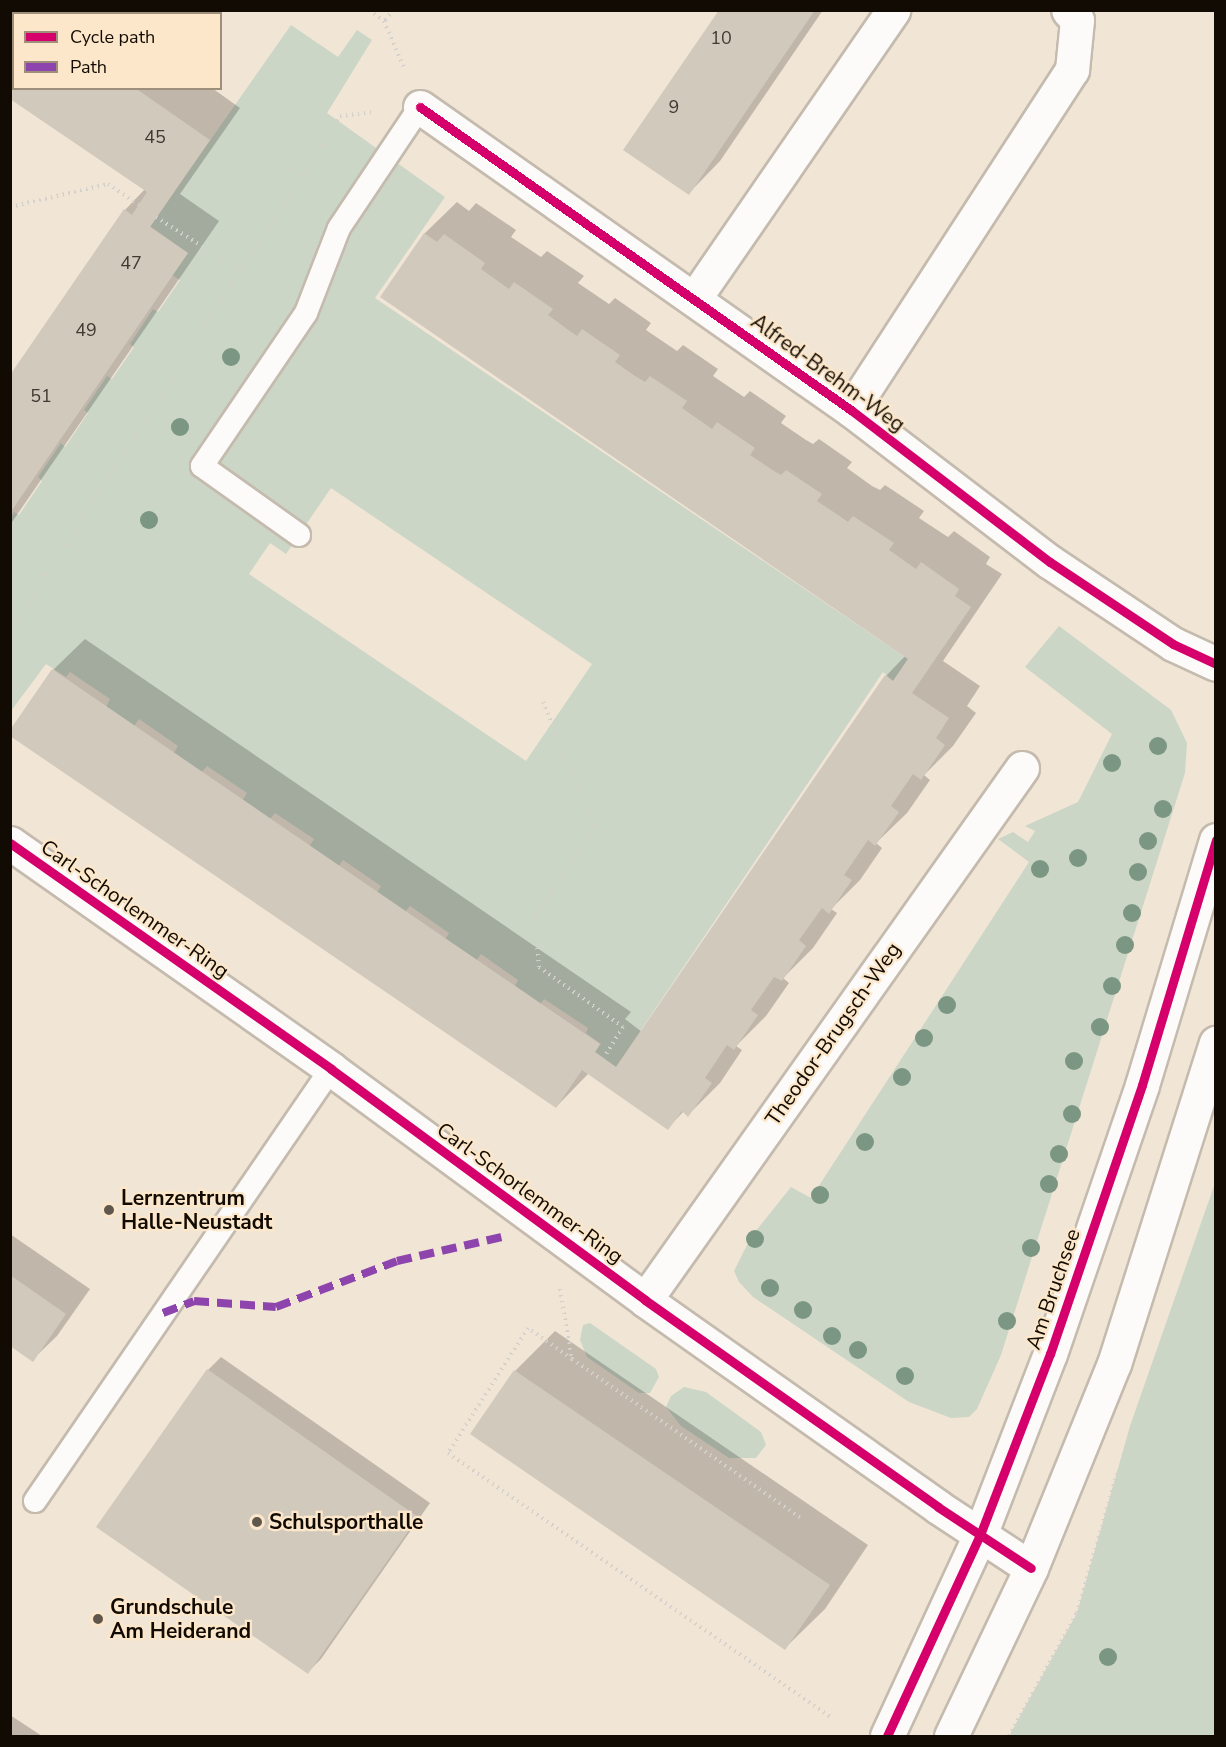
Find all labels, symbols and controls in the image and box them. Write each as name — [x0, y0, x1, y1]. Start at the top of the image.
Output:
legend — [12, 12, 222, 90]
text: Cycle path — [70, 25, 155, 49]
house number: 10 — [710, 27, 732, 49]
text: Path — [70, 55, 107, 79]
house number: 9 — [669, 96, 679, 118]
house number: 45 — [144, 126, 166, 148]
house number: 47 — [120, 252, 142, 274]
street label: Alfred-Brehm-Weg — [746, 309, 910, 437]
house number: 49 — [75, 319, 97, 341]
house number: 51 — [30, 385, 52, 407]
street label: Carl-Schorlemmer-Ring — [36, 834, 234, 984]
street label: Theodor-Brugsch-Weg — [760, 937, 906, 1131]
street label: Carl-Schorlemmer-Ring — [432, 1117, 628, 1269]
place label: Lernzentrum Halle-Neustadt — [121, 1185, 272, 1235]
marker: Lernzentrum Halle-Neustadt — [102, 1203, 116, 1217]
street label: Am Bruchsee — [1021, 1225, 1085, 1353]
place label: Schulsporthalle — [269, 1509, 423, 1535]
marker: Schulsporthalle — [250, 1515, 264, 1529]
place label: Grundschule Am Heiderand — [110, 1594, 251, 1644]
marker: Grundschule Am Heiderand — [91, 1612, 105, 1626]

